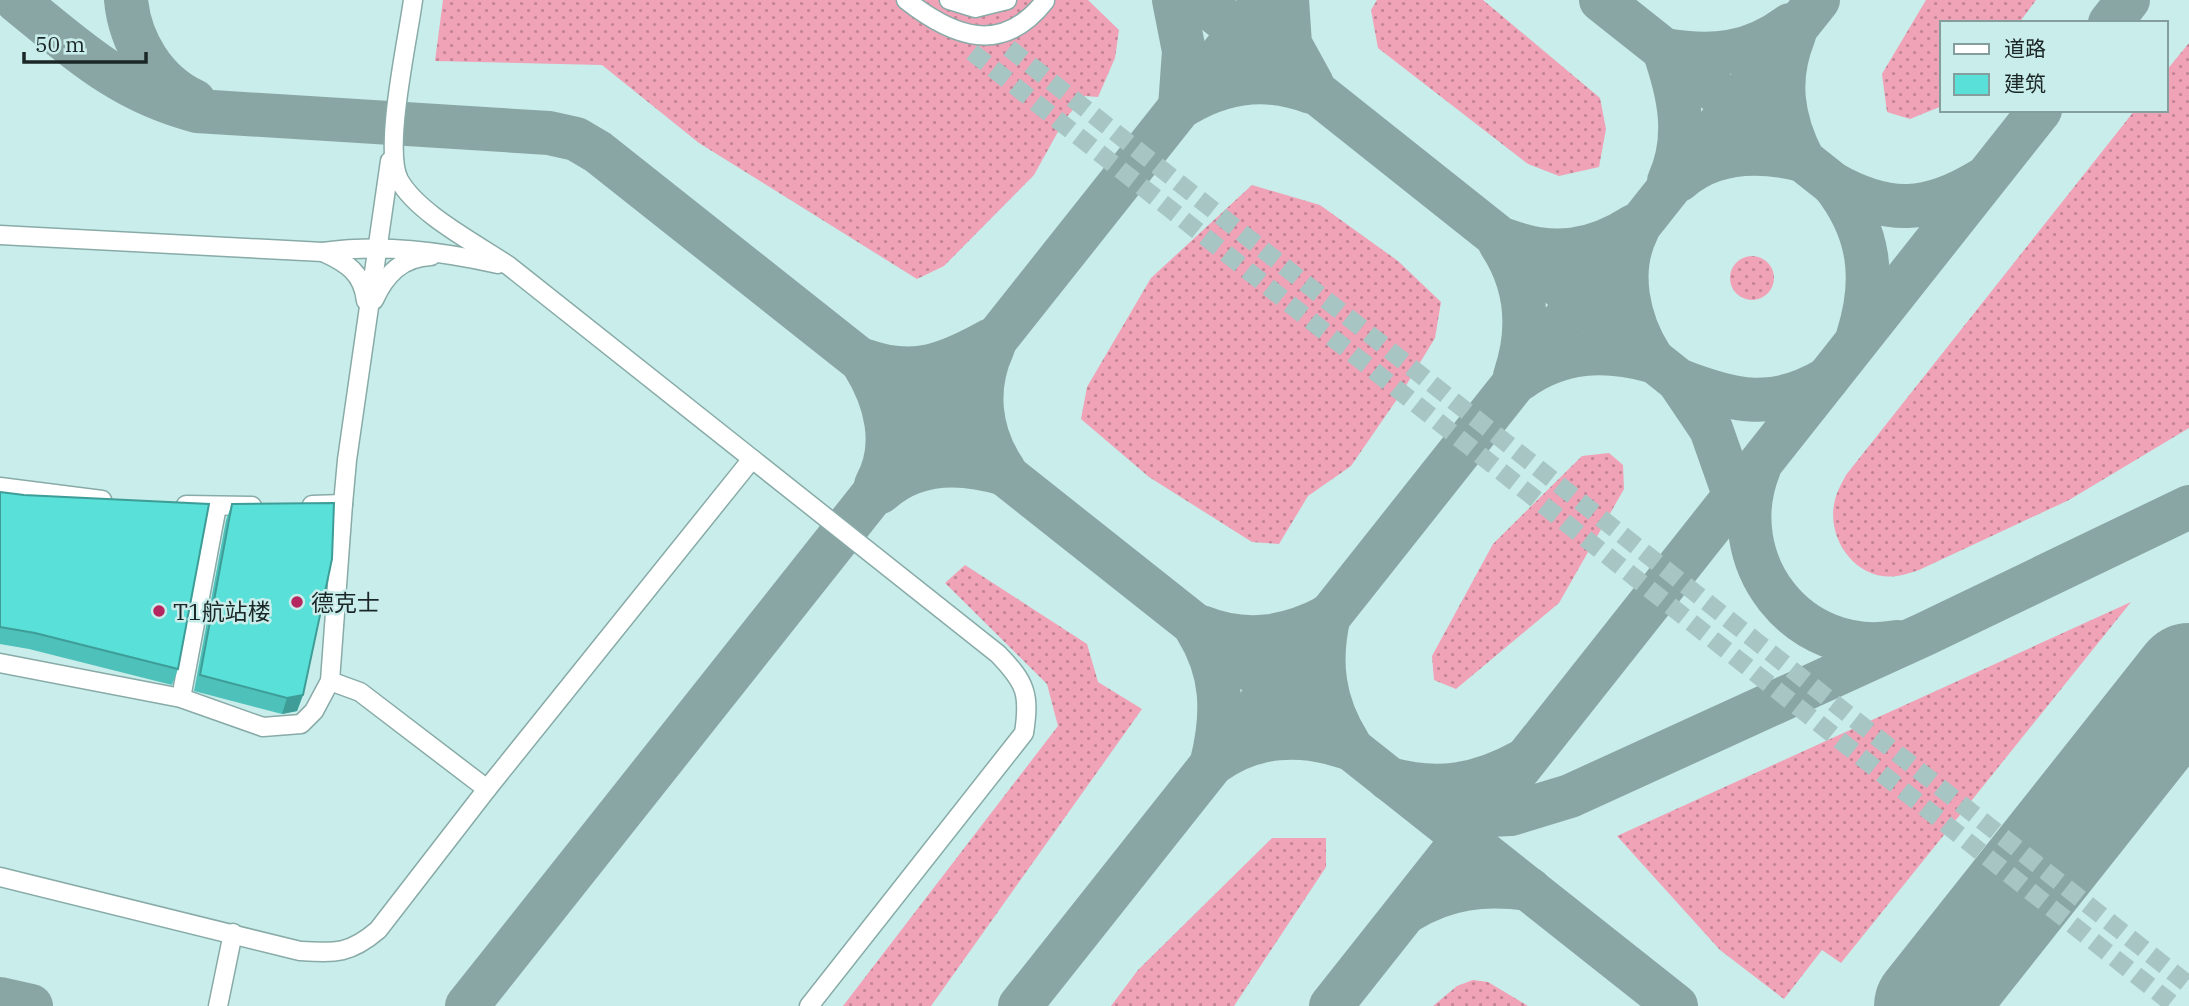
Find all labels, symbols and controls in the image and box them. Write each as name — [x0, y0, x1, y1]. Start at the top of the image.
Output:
scale bar — [24, 21, 147, 65]
legend — [1940, 21, 2168, 112]
text: 50 m — [35, 30, 85, 58]
text: 道路 — [2004, 34, 2046, 62]
text: 建筑 — [2004, 69, 2046, 97]
place label: 德克士 — [311, 587, 380, 617]
marker: 德克士 — [289, 594, 305, 610]
place label: T1航站楼 — [173, 596, 271, 626]
marker: T1航站楼 — [151, 603, 167, 619]

